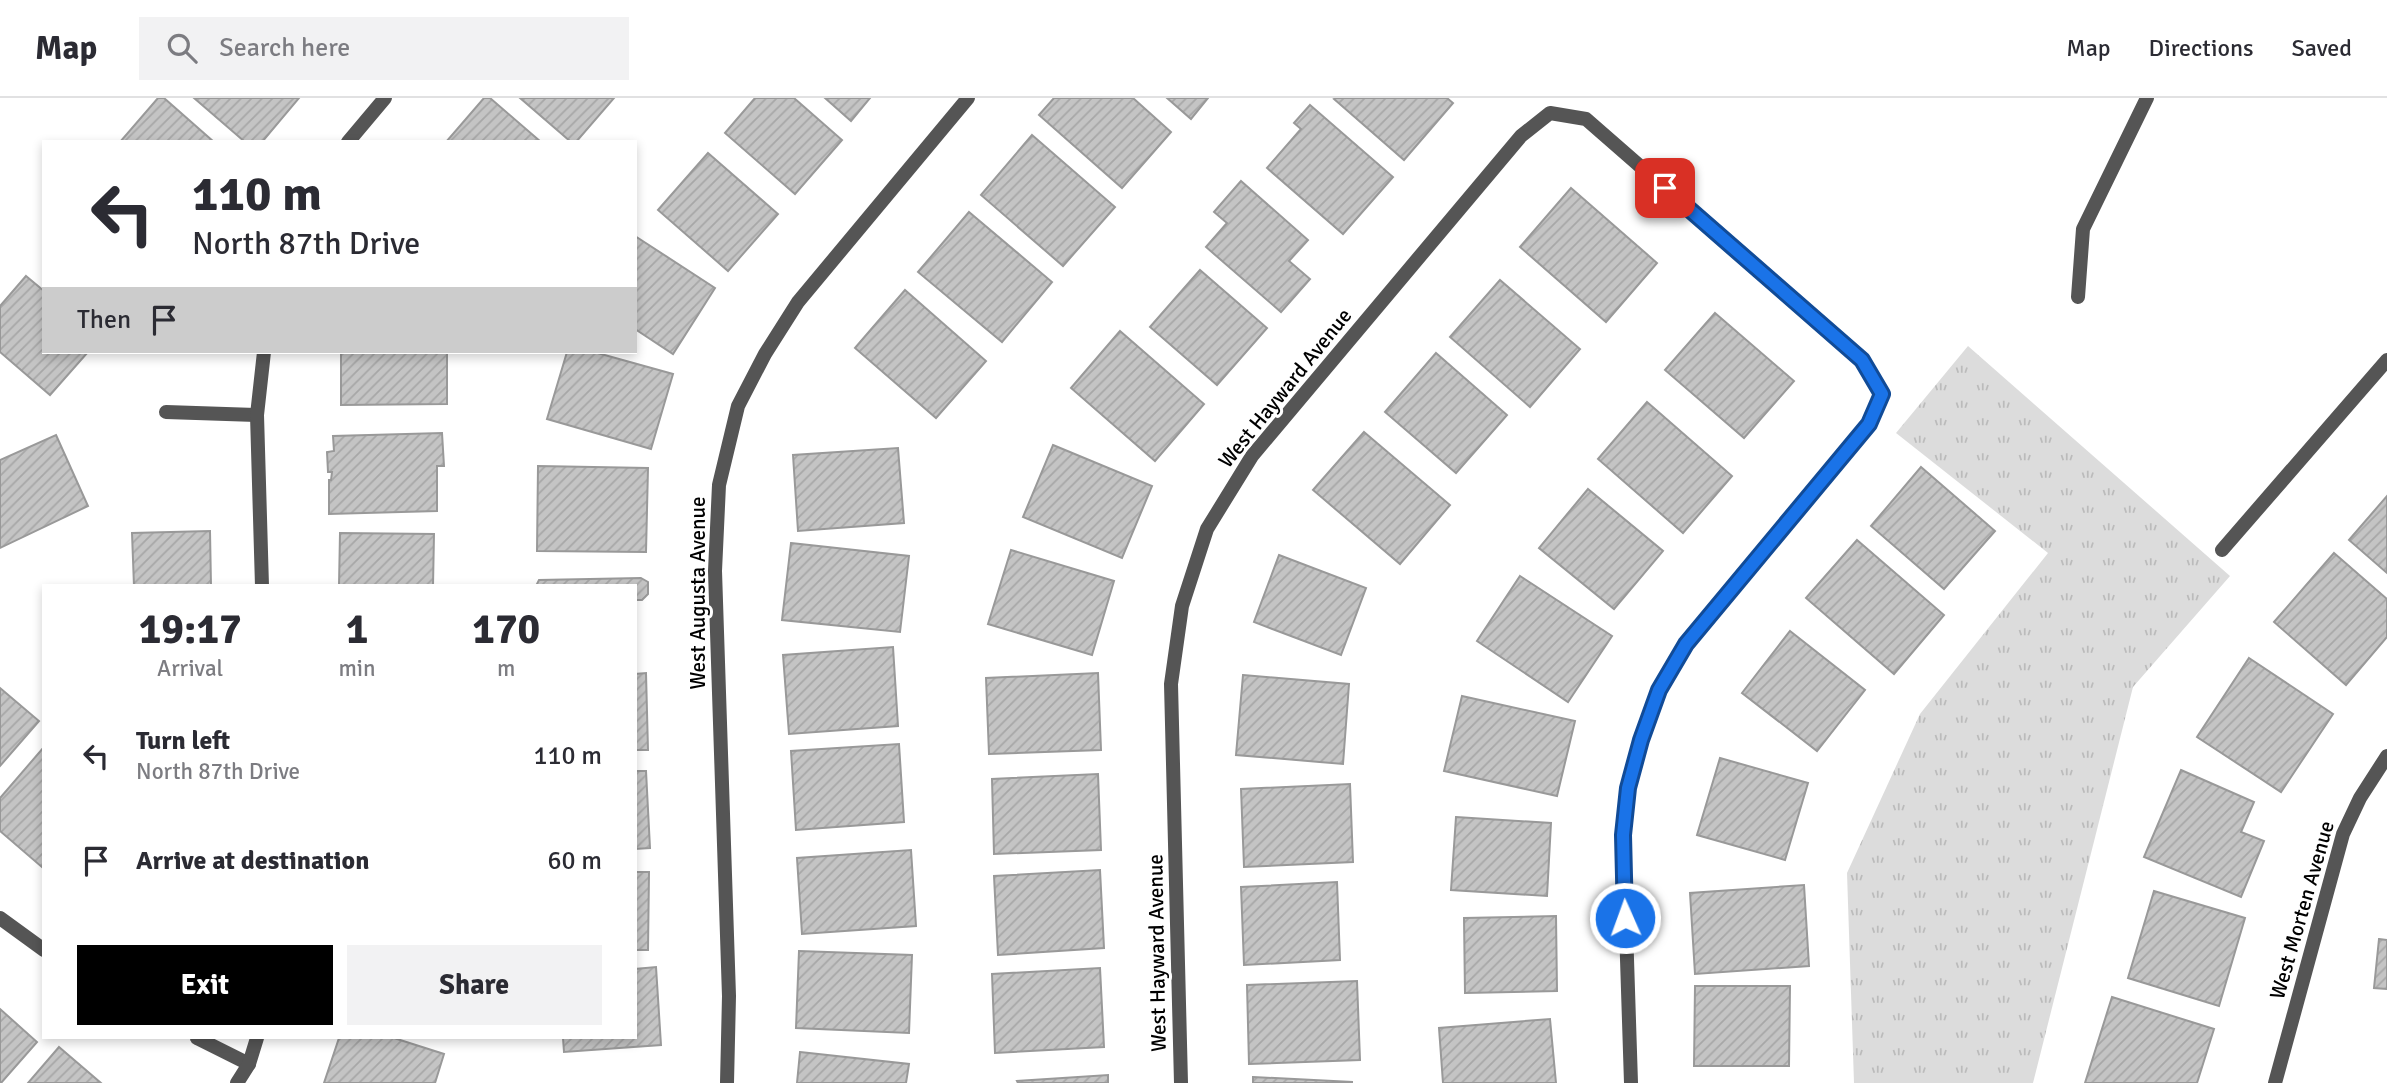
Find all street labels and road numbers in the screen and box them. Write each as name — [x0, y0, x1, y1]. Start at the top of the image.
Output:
street label: West Hayward Avenue — [1213, 303, 1357, 473]
street label: West Augusta Avenue — [685, 497, 711, 689]
street label: West Morten Avenue — [2264, 818, 2340, 1002]
street label: West Hayward Avenue — [1142, 854, 1172, 1052]

